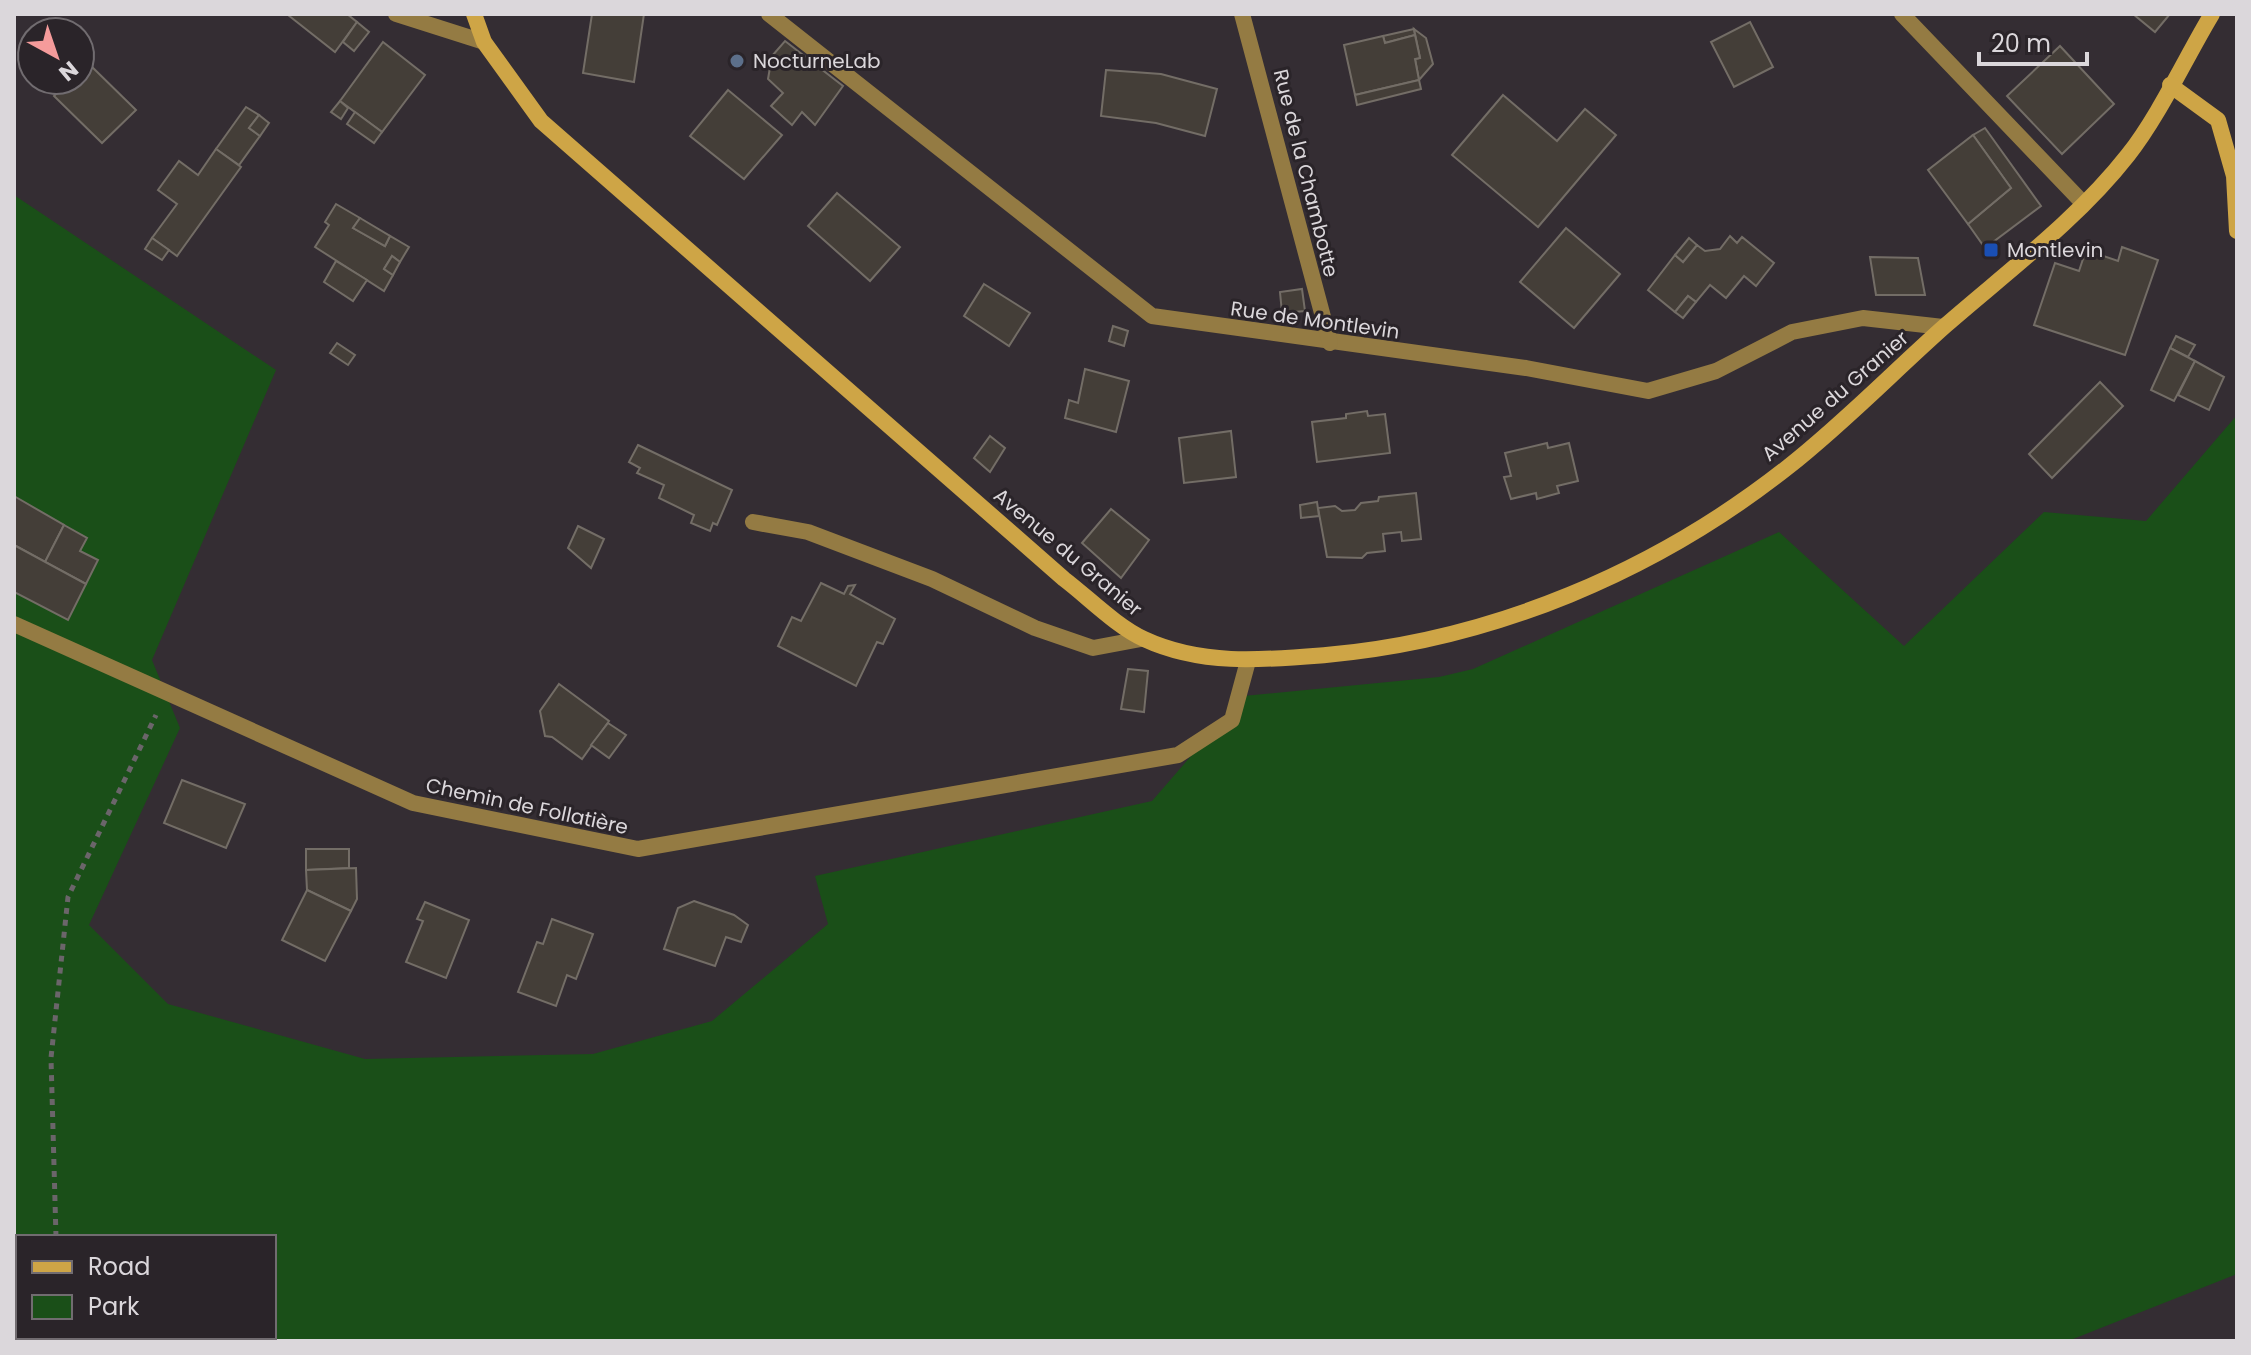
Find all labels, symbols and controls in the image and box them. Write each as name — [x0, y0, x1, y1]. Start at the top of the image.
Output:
north arrow — [16, 16, 96, 96]
scale bar — [1979, 16, 2087, 66]
text: 20 m — [1991, 27, 2051, 60]
place label: NocturneLab — [753, 47, 880, 75]
marker: NocturneLab — [728, 52, 746, 70]
text: N — [52, 54, 85, 88]
street label: Rue de la Chambotte — [1267, 66, 1345, 280]
place label: Montlevin — [2007, 236, 2103, 264]
marker: Montlevin — [1982, 241, 2000, 259]
street label: Rue de Montlevin — [1229, 294, 1401, 346]
street label: Avenue du Granier — [1756, 324, 1914, 468]
street label: Avenue du Granier — [988, 481, 1148, 623]
street label: Chemin de Follatière — [423, 771, 631, 841]
legend — [16, 1235, 276, 1339]
text: Road — [88, 1250, 150, 1283]
text: Park — [88, 1290, 140, 1323]

